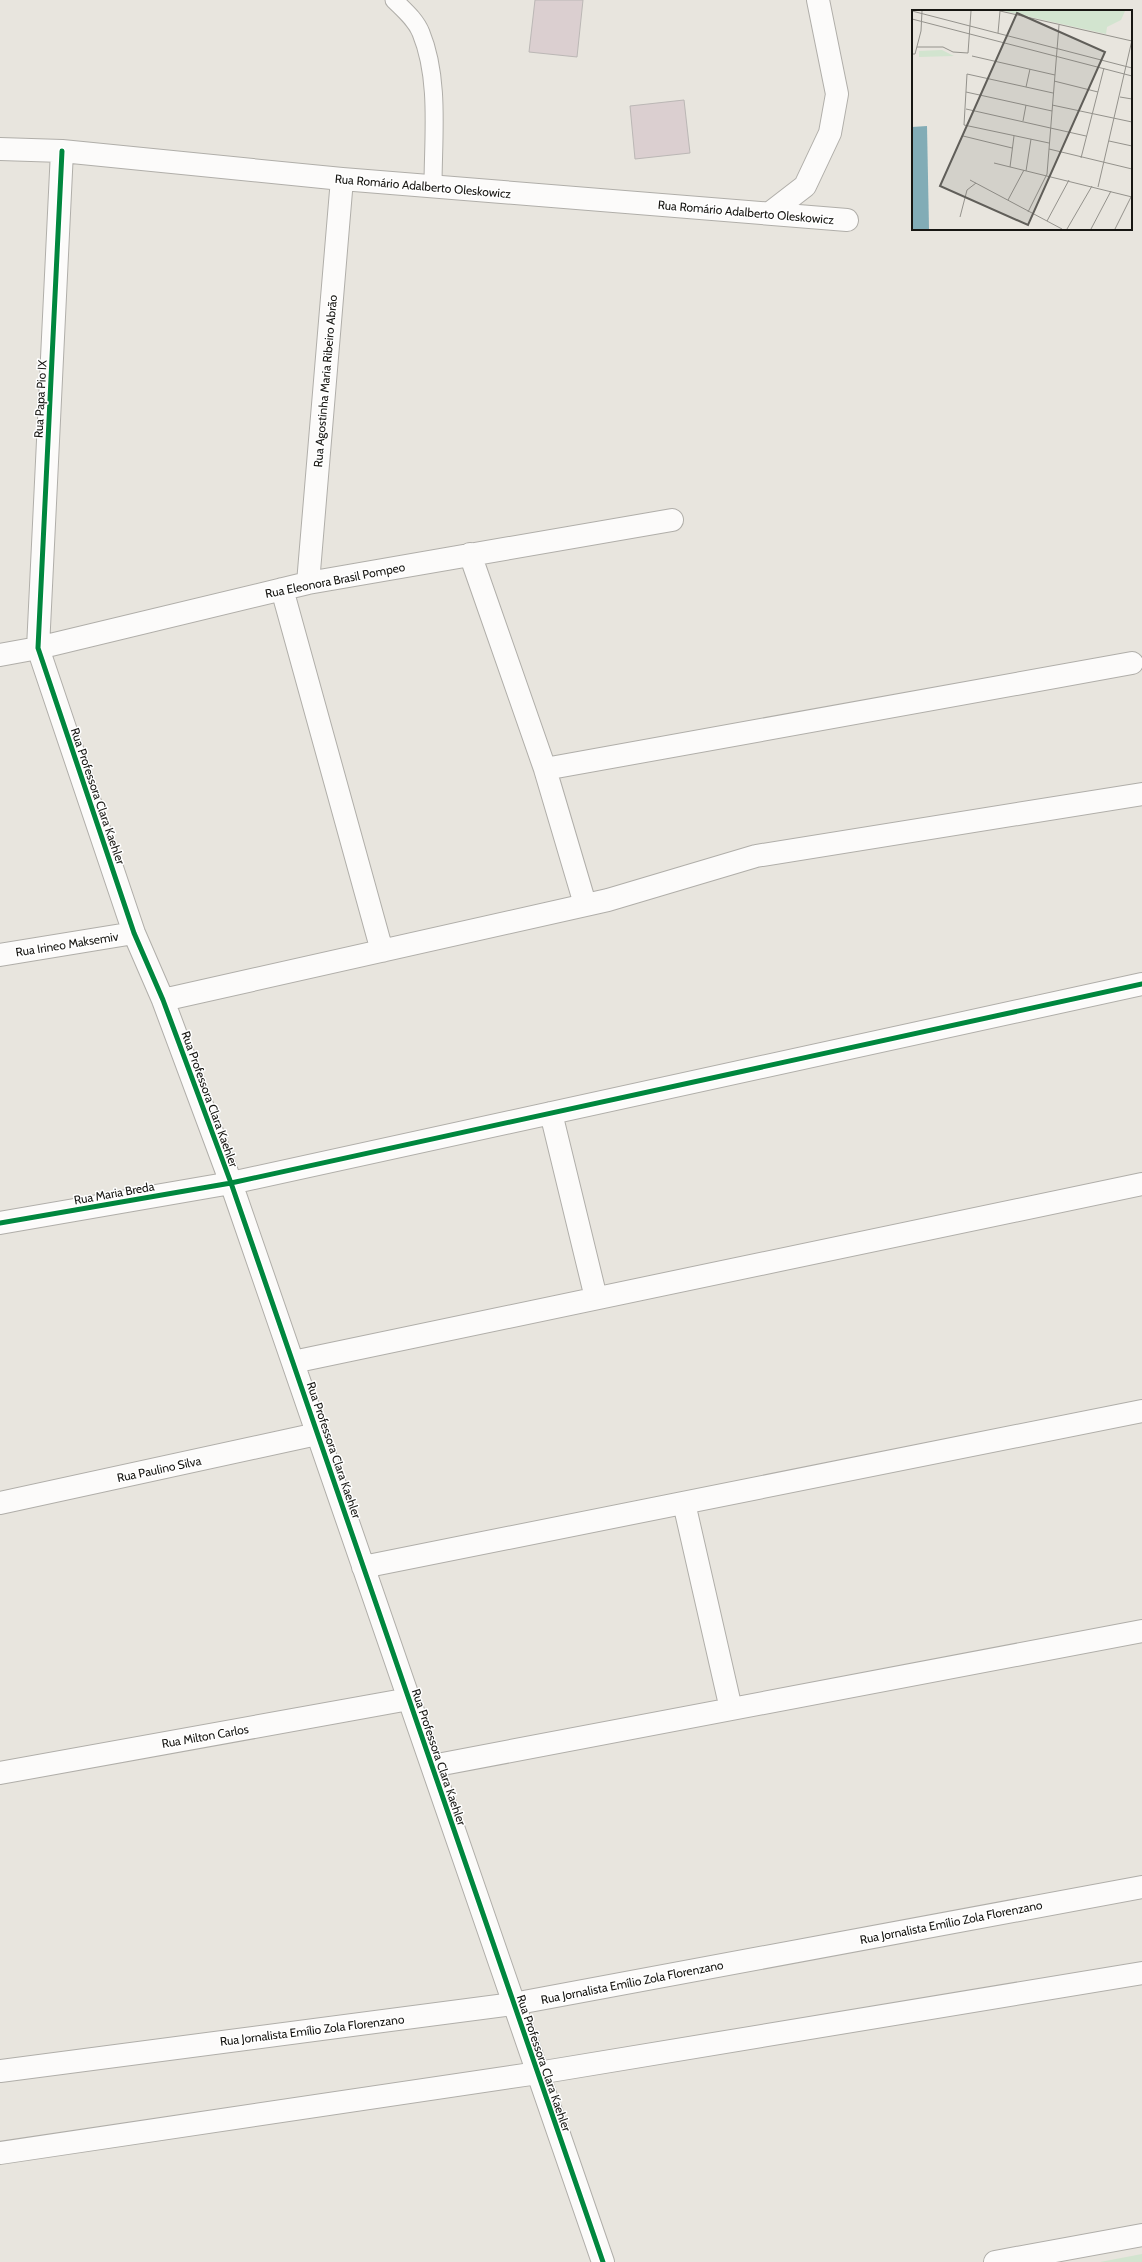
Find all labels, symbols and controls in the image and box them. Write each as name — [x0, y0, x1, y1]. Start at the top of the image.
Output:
inset map — [912, 10, 1132, 230]
street label: Rua Romário Adalberto Oleskowicz — [334, 171, 512, 201]
street label: Rua Romário Adalberto Oleskowicz — [657, 197, 835, 227]
street label: Rua Agostinha Maria Ribeiro Abrão — [310, 294, 340, 468]
street label: Rua Papa Pio IX — [30, 359, 50, 438]
street label: Rua Eleonora Brasil Pompeo — [264, 559, 407, 601]
street label: Rua Professora Clara Kaehler — [68, 726, 129, 866]
street label: Rua Irineo Maksemiv — [14, 928, 120, 960]
street label: Rua Professora Clara Kaehler — [178, 1029, 242, 1169]
street label: Rua Maria Breda — [73, 1179, 156, 1207]
street label: Rua Professora Clara Kaehler — [304, 1380, 365, 1520]
street label: Rua Paulino Silva — [115, 1453, 203, 1485]
street label: Rua Professora Clara Kaehler — [409, 1687, 470, 1827]
street label: Rua Milton Carlos — [160, 1721, 250, 1751]
street label: Rua Jornalista Emílio Zola Florenzano — [858, 1897, 1044, 1947]
street label: Rua Jornalista Emílio Zola Florenzano — [539, 1957, 725, 2007]
street label: Rua Professora Clara Kaehler — [514, 1993, 575, 2133]
street label: Rua Jornalista Emílio Zola Florenzano — [219, 2011, 405, 2049]

